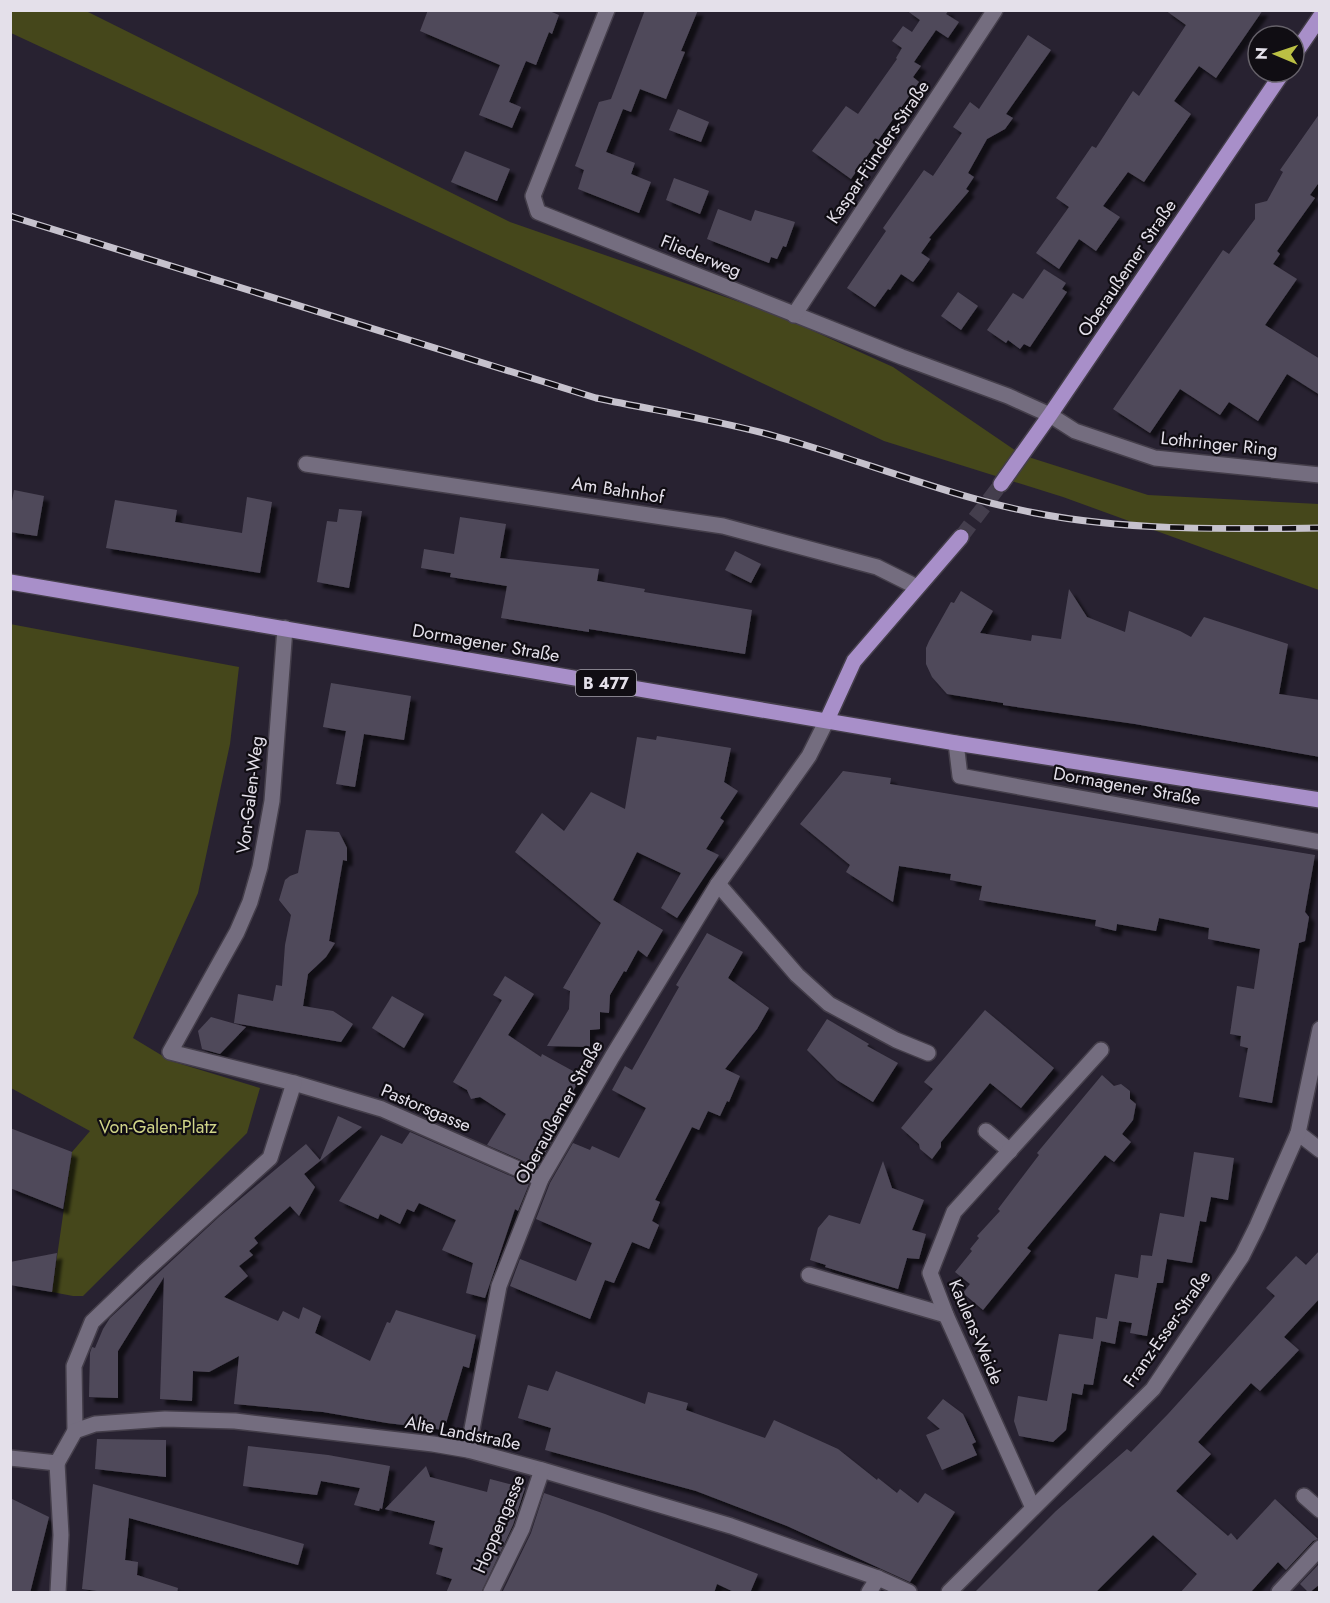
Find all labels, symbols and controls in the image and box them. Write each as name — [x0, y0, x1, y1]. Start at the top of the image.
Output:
north arrow — [1246, 24, 1306, 84]
text: N — [1250, 47, 1273, 60]
street label: Kaspar-Fünders-Straße — [820, 75, 936, 229]
street label: Oberaußemer Straße — [1071, 194, 1183, 342]
street label: Fliederweg — [657, 228, 745, 284]
street label: Lothringer Ring — [1159, 425, 1279, 463]
street label: Am Bahnhof — [570, 470, 667, 510]
street label: Dormagener Straße — [410, 617, 562, 669]
road number: B 477 — [576, 670, 636, 696]
street label: Von-Galen-Weg — [230, 735, 270, 855]
street label: Dormagener Straße — [1051, 760, 1203, 812]
street label: Oberaußemer Straße — [509, 1035, 609, 1189]
street label: Pastorsgasse — [377, 1077, 475, 1139]
park label: Von-Galen-Platz — [99, 1114, 218, 1140]
street label: Franz-Esser-Straße — [1117, 1265, 1217, 1393]
street label: Kaulens-Weide — [942, 1275, 1010, 1389]
street label: Alte Landstraße — [403, 1409, 523, 1457]
street label: Hoppengasse — [467, 1471, 531, 1577]

